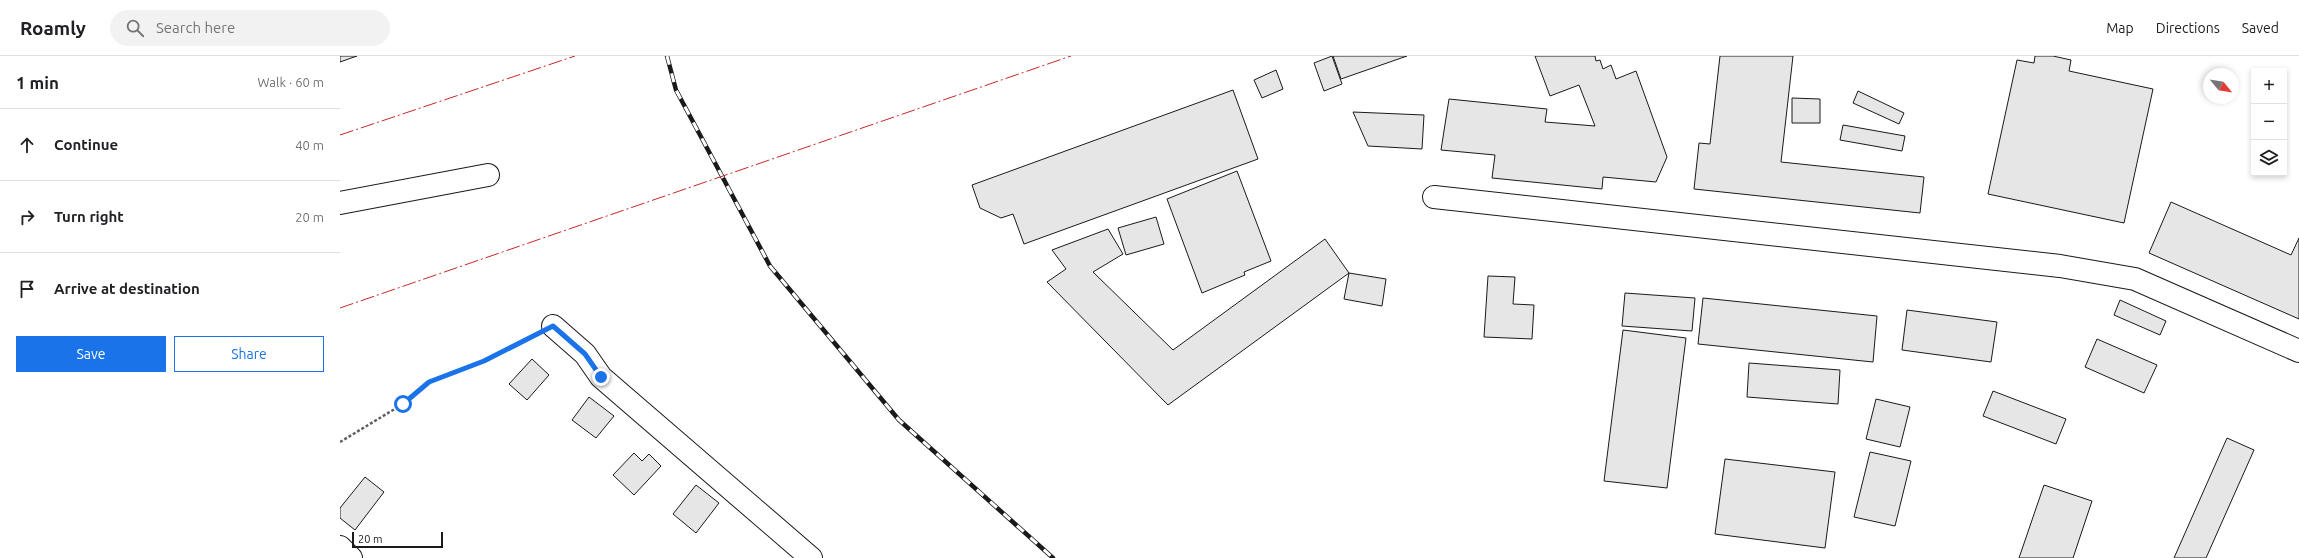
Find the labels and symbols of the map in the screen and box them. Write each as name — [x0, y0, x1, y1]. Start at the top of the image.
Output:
north arrow — [2203, 68, 2239, 104]
route end — [592, 368, 610, 386]
route start — [394, 395, 412, 413]
scale bar — [352, 530, 443, 549]

